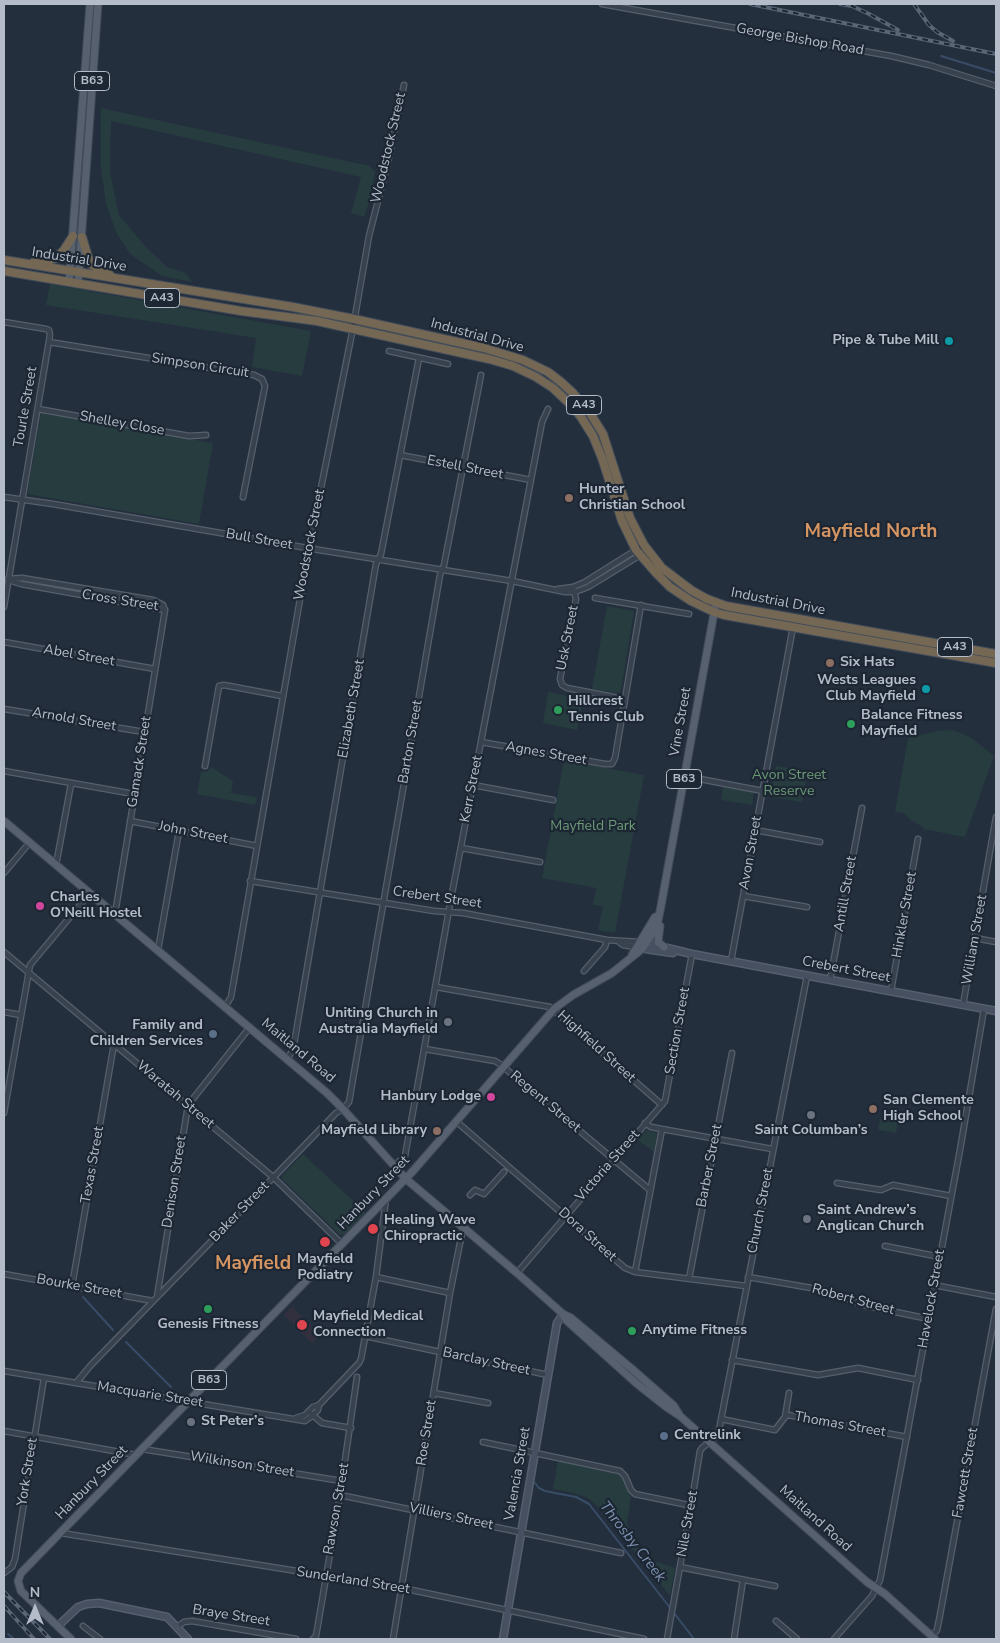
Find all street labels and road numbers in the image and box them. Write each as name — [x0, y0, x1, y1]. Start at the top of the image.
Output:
street label: George Bishop Road — [735, 21, 865, 59]
road number: B63 — [74, 72, 110, 90]
street label: Woodstock Street — [368, 91, 410, 205]
street label: Industrial Drive — [30, 244, 128, 276]
road number: A43 — [144, 288, 180, 308]
street label: Industrial Drive — [429, 315, 525, 357]
street label: Simpson Circuit — [150, 350, 250, 382]
street label: Tourle Street — [11, 365, 41, 449]
road number: A43 — [566, 396, 602, 414]
street label: Shelley Close — [78, 408, 166, 440]
street label: Estell Street — [426, 452, 504, 484]
street label: Woodstock Street — [291, 488, 329, 602]
street label: Bull Street — [224, 526, 294, 554]
street label: Industrial Drive — [729, 585, 827, 619]
street label: Cross Street — [80, 587, 160, 615]
street label: Usk Street — [553, 604, 583, 672]
road number: A43 — [938, 638, 972, 656]
street label: Abel Street — [42, 641, 116, 671]
street label: Elizabeth Street — [335, 658, 369, 760]
street label: Vine Street — [667, 686, 695, 758]
street label: Barton Street — [395, 699, 427, 785]
street label: Arnold Street — [31, 704, 117, 736]
street label: Gamack Street — [124, 715, 156, 809]
street label: Agnes Street — [504, 739, 588, 769]
street label: Kerr Street — [457, 754, 487, 824]
road number: B63 — [666, 770, 702, 789]
street label: Avon Street — [736, 815, 766, 891]
street label: John Street — [157, 818, 229, 848]
street label: Antill Street — [831, 855, 861, 933]
street label: Hinkler Street — [889, 871, 921, 959]
street label: Crebert Street — [392, 883, 482, 913]
street label: William Street — [959, 894, 991, 986]
street label: Crebert Street — [800, 953, 892, 987]
street label: Section Street — [662, 986, 694, 1076]
street label: Highfield Street — [553, 1008, 639, 1086]
street label: Maitland Road — [258, 1015, 338, 1087]
street label: Waratah Street — [133, 1058, 217, 1132]
street label: Regent Street — [506, 1068, 584, 1136]
street label: Barber Street — [694, 1123, 726, 1209]
street label: Texas Street — [78, 1125, 108, 1205]
street label: Victoria Street — [572, 1127, 644, 1205]
street label: Denison Street — [159, 1135, 191, 1229]
street label: Hanbury Street — [334, 1152, 414, 1234]
street label: Church Street — [745, 1167, 777, 1255]
street label: Baker Street — [207, 1178, 273, 1246]
street label: Dora Street — [555, 1205, 619, 1265]
street label: Havelock Street — [915, 1248, 949, 1350]
street label: Bourke Street — [35, 1271, 123, 1303]
street label: Robert Street — [810, 1281, 896, 1319]
street label: Barclay Street — [441, 1345, 531, 1379]
road number: B63 — [192, 1370, 226, 1390]
street label: Macquarie Street — [96, 1378, 204, 1412]
street label: Roe Street — [414, 1399, 440, 1467]
street label: Thomas Street — [793, 1409, 887, 1441]
street label: Valencia Street — [502, 1426, 534, 1522]
street label: Fawcett Street — [950, 1426, 982, 1520]
street label: York Street — [14, 1437, 42, 1507]
street label: Hanbury Street — [52, 1442, 132, 1524]
street label: Wilkinson Street — [189, 1448, 295, 1482]
street label: Rawson Street — [321, 1462, 353, 1556]
street label: Maitland Road — [775, 1482, 855, 1556]
street label: Nile Street — [674, 1490, 702, 1558]
street label: Villiers Street — [408, 1500, 494, 1534]
street label: Sunderland Street — [295, 1564, 411, 1598]
street label: Braye Street — [191, 1602, 271, 1630]

